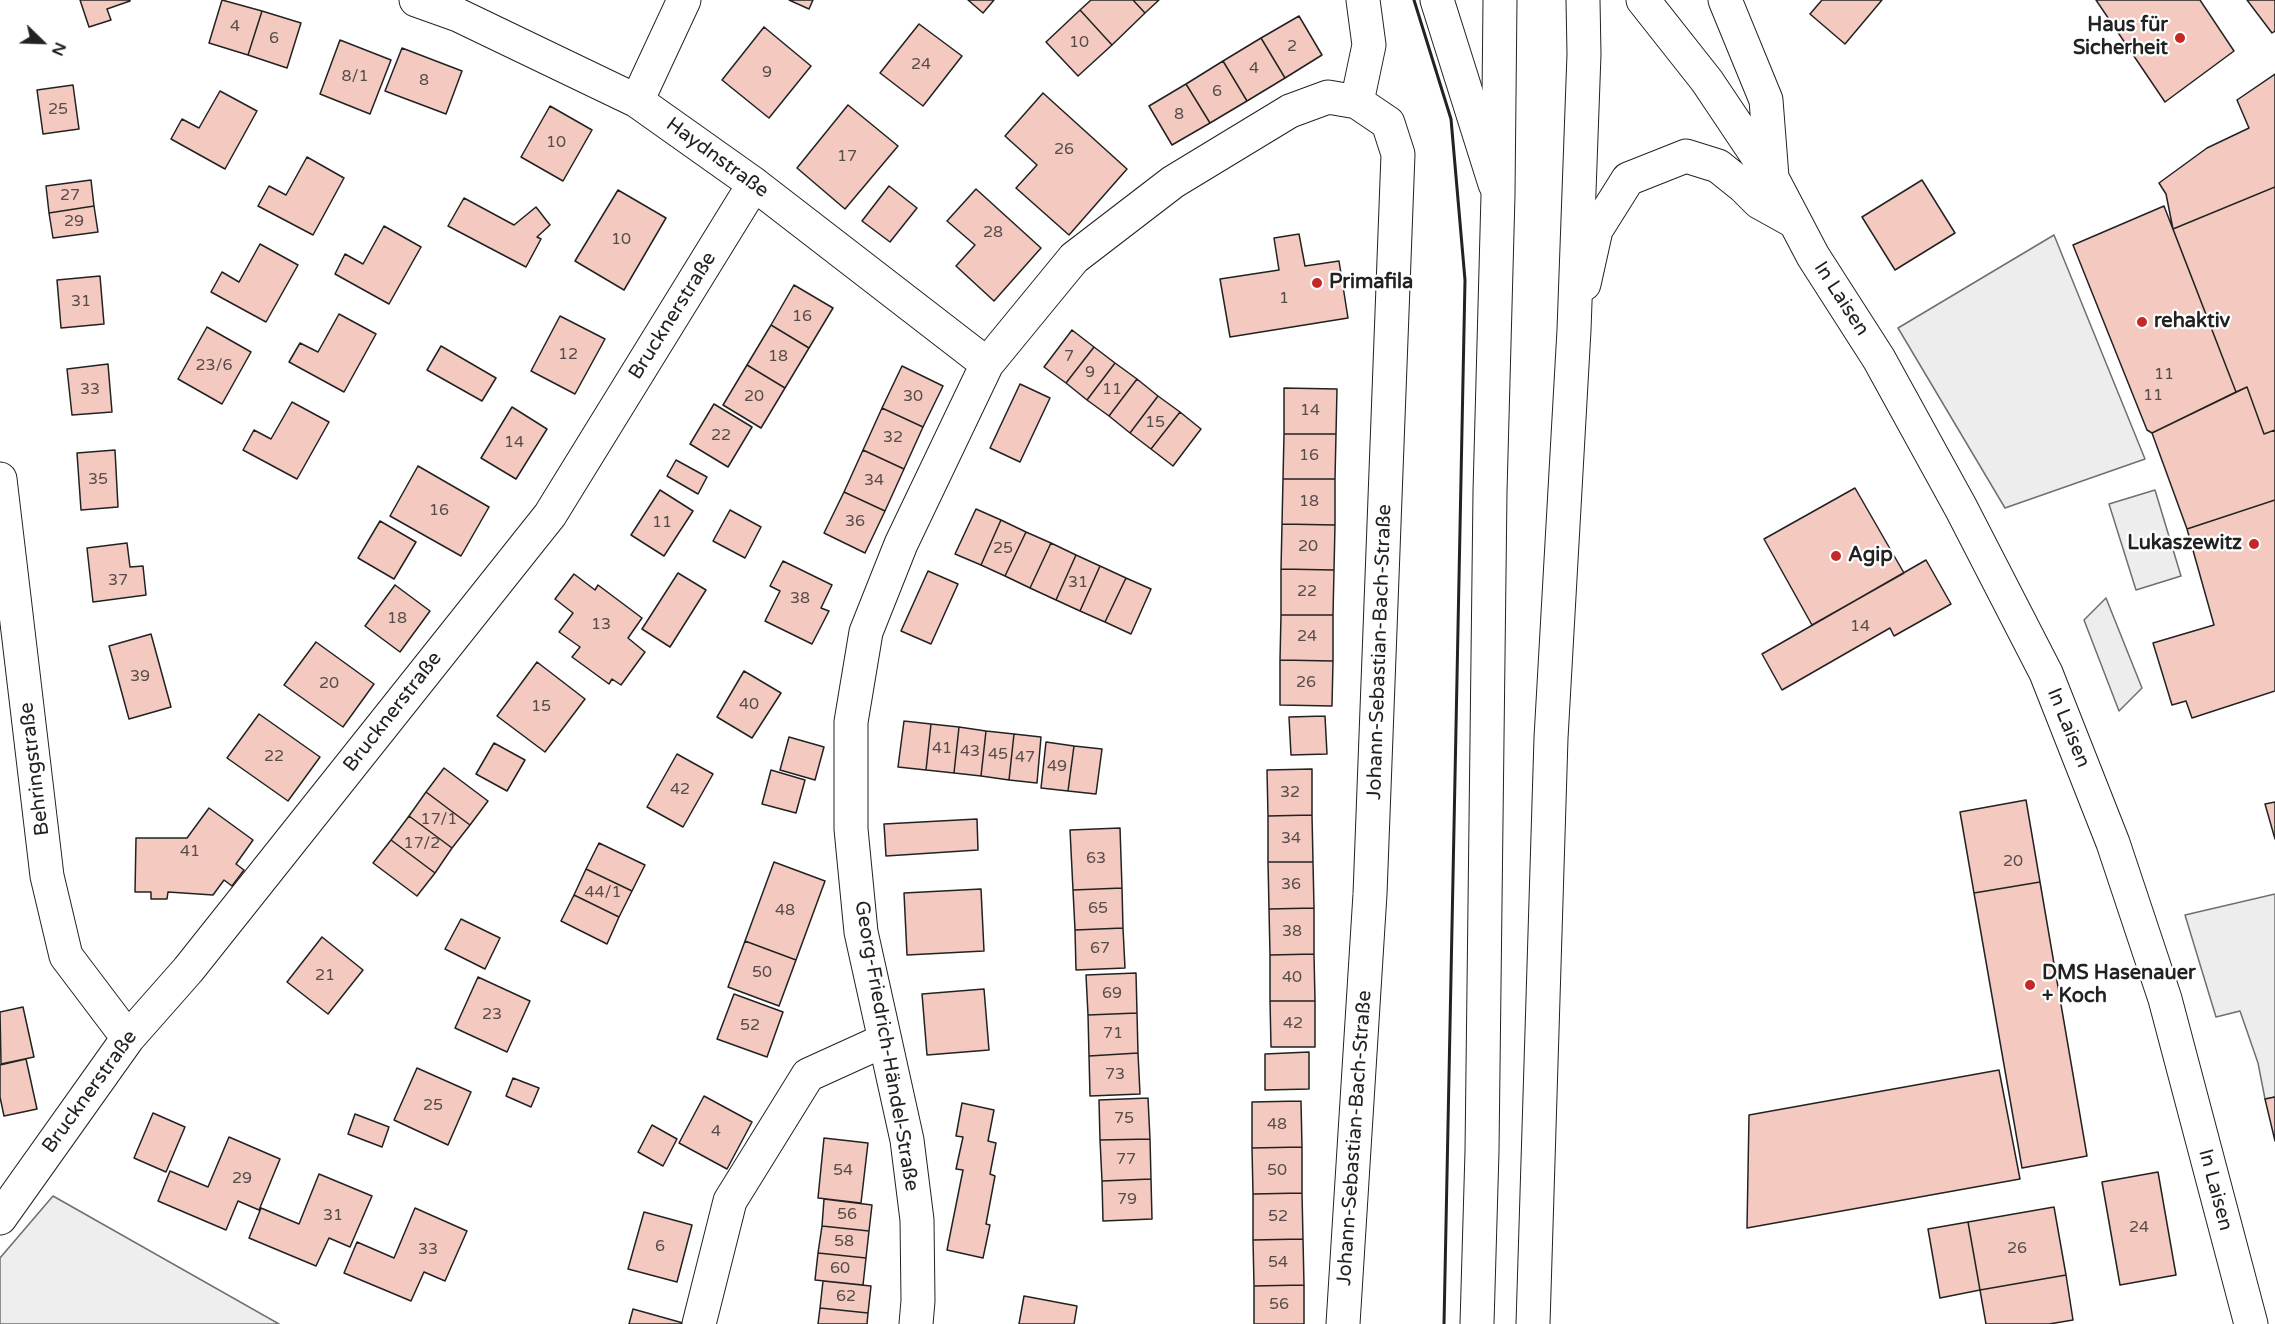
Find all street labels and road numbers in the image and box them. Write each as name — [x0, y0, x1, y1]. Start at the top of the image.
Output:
street label: Haydnstraße — [661, 113, 773, 203]
street label: Brucknerstraße — [624, 248, 722, 384]
street label: In Laisen — [1808, 257, 1874, 341]
street label: Johann-Sebastian-Bach-Straße — [1363, 504, 1397, 800]
street label: Brucknerstraße — [339, 647, 447, 777]
street label: In Laisen — [2041, 685, 2095, 771]
street label: Behringstraße — [15, 701, 55, 837]
street label: Georg-Friedrich-Händel-Straße — [849, 899, 923, 1193]
street label: Johann-Sebastian-Bach-Straße — [1333, 990, 1377, 1286]
street label: Brucknerstraße — [37, 1026, 143, 1158]
street label: In Laisen — [2193, 1146, 2237, 1234]

